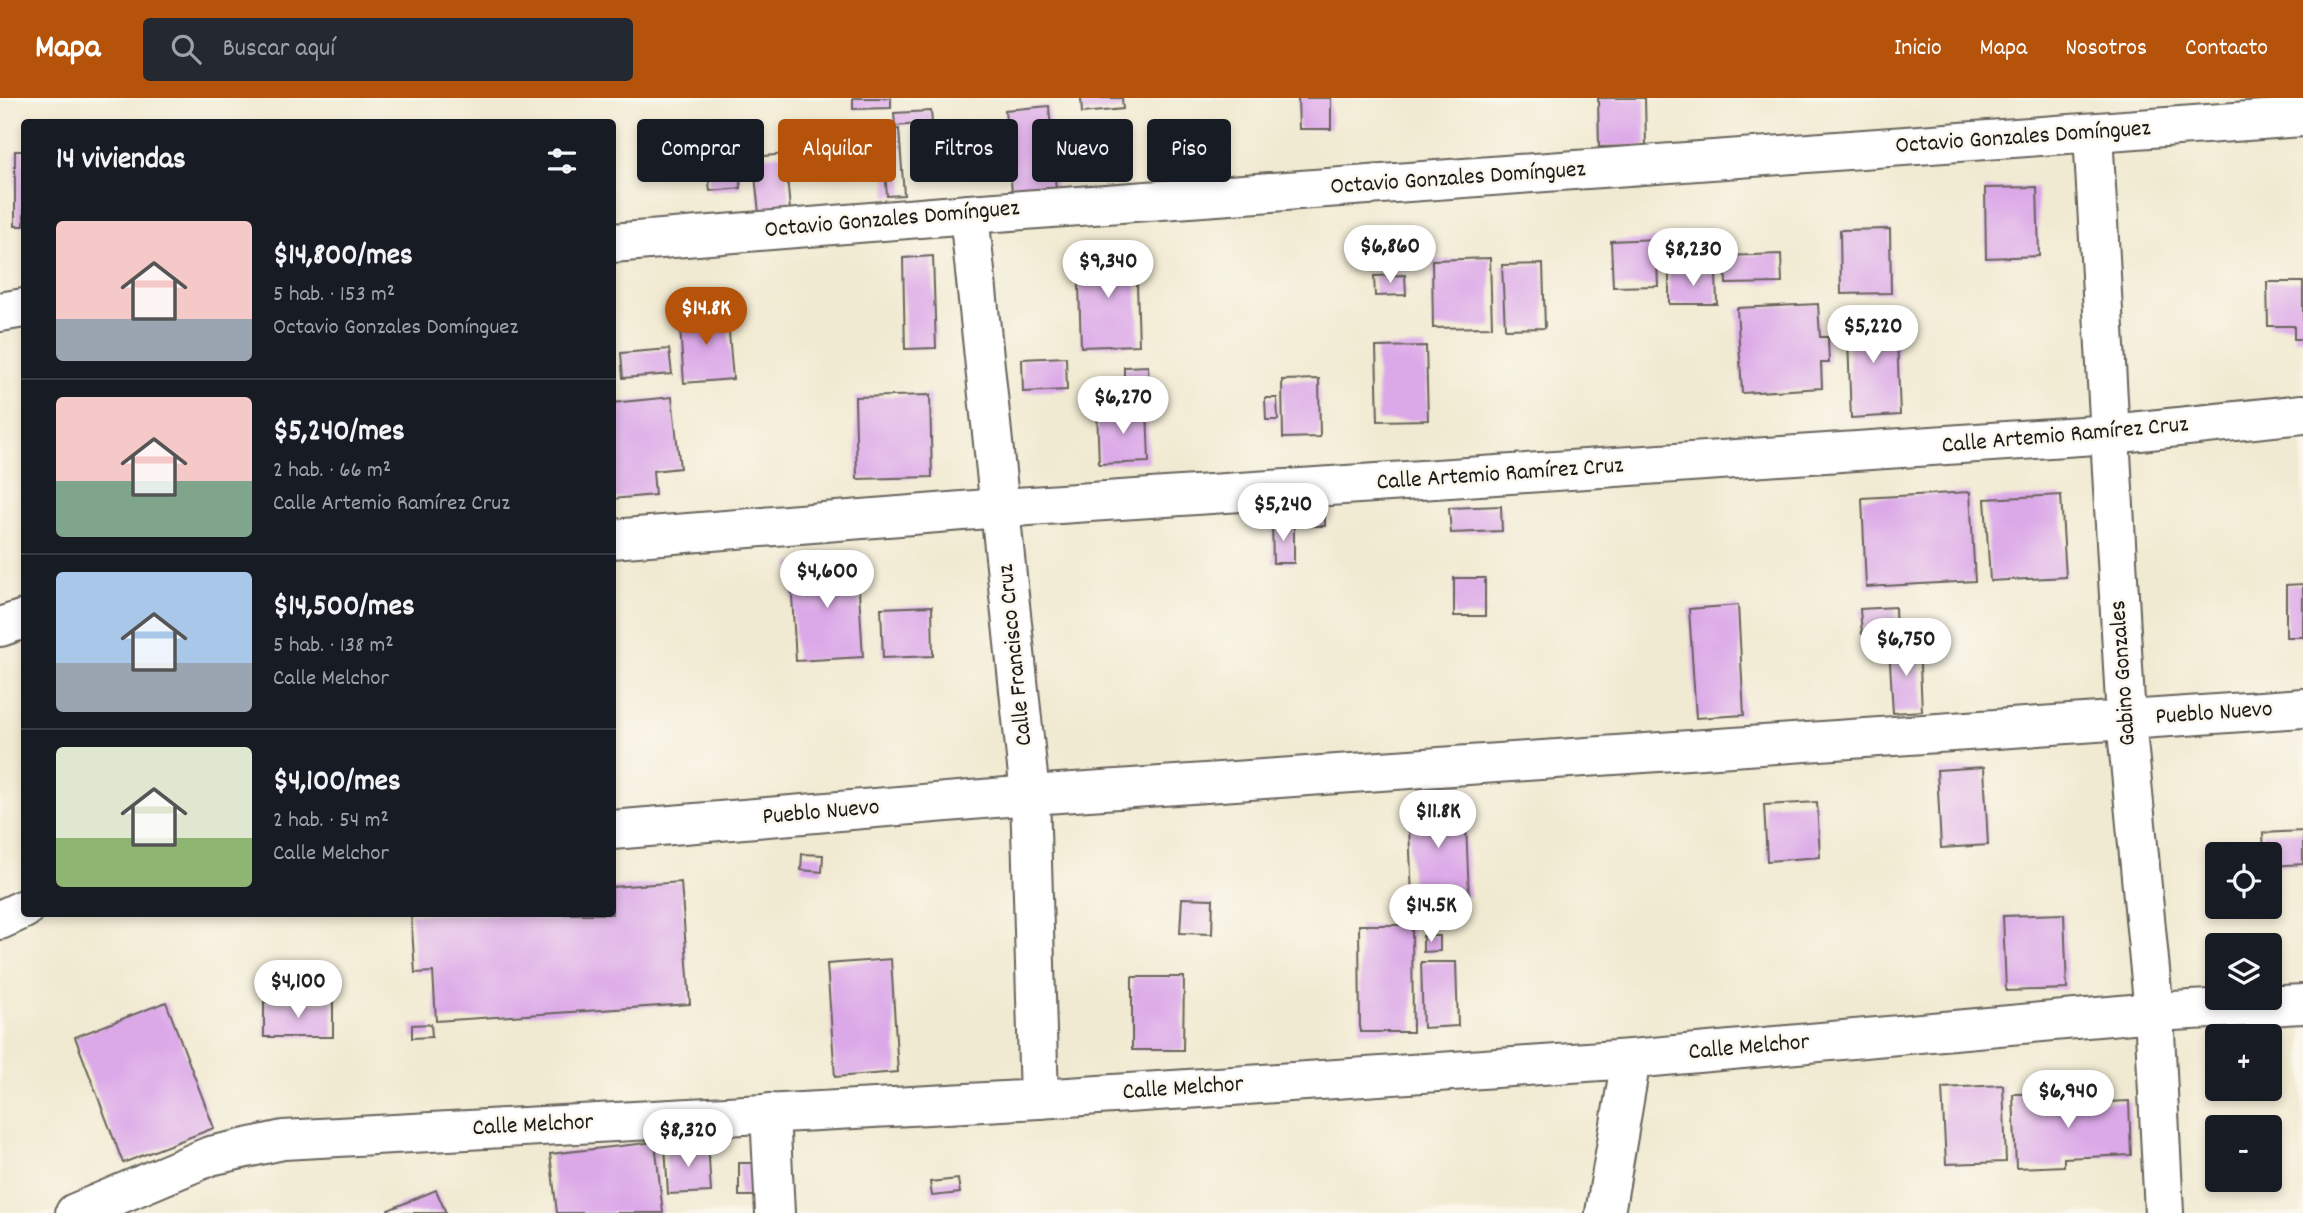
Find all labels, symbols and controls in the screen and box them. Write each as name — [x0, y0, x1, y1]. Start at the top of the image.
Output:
search box — [143, 18, 633, 81]
text: Mapa — [35, 26, 101, 73]
icon: search — [167, 30, 205, 68]
text: Buscar aquí — [223, 31, 335, 68]
text: Inicio — [1894, 32, 1942, 66]
text: Mapa — [1980, 32, 2027, 66]
text: Nosotros — [2065, 32, 2147, 66]
text: Contacto — [2185, 32, 2268, 66]
street label: Octavio Gonzales Domínguez — [1894, 112, 2152, 164]
chip: Comprar — [637, 119, 764, 182]
chip: Alquilar — [778, 119, 896, 182]
chip: Filtros — [910, 119, 1018, 182]
chip: Nuevo — [1032, 119, 1133, 182]
chip: Piso — [1147, 119, 1231, 182]
text: 14 viviendas — [56, 140, 186, 183]
icon: filters — [543, 142, 581, 180]
street label: Octavio Gonzales Domínguez — [1329, 153, 1587, 205]
street label: Octavio Gonzales Domínguez — [763, 192, 1021, 248]
pin: $6,860 — [1333, 226, 1447, 285]
pin: $8,230 — [1636, 228, 1750, 288]
text: $6,860 — [1360, 231, 1420, 264]
text: $8,230 — [1664, 234, 1722, 267]
text: $14,800/mes — [273, 236, 413, 279]
pin: $9,340 — [1051, 240, 1165, 300]
text: $9,340 — [1079, 246, 1137, 279]
icon: home — [112, 249, 196, 333]
text: 5 hab. · 153 m² — [273, 279, 395, 312]
pin: $14.8K — [649, 288, 763, 347]
text: $14.8K — [681, 293, 731, 326]
pin: $5,220 — [1816, 306, 1930, 365]
text: $5,220 — [1843, 311, 1903, 344]
text: Octavio Gonzales Domínguez — [273, 312, 518, 345]
pin: $6,270 — [1066, 376, 1180, 436]
text: $6,270 — [1094, 382, 1152, 415]
street label: Calle Artemio Ramírez Cruz — [1940, 408, 2190, 464]
text: $5,240/mes — [273, 412, 405, 455]
icon: home — [112, 425, 196, 509]
street label: Calle Artemio Ramírez Cruz — [1375, 449, 1625, 501]
text: 2 hab. · 66 m² — [273, 455, 391, 488]
pin: $5,240 — [1226, 484, 1340, 543]
text: Calle Artemio Ramírez Cruz — [273, 488, 510, 521]
text: $5,240 — [1254, 489, 1312, 522]
pin: $4,600 — [770, 550, 884, 610]
text: $4,600 — [796, 556, 858, 589]
street label: Calle Francisco Cruz — [990, 562, 1042, 748]
text: $14,500/mes — [273, 587, 415, 630]
street label: Gabino Gonzales — [2102, 599, 2146, 747]
icon: home — [112, 600, 196, 684]
pin: $6,750 — [1849, 618, 1963, 678]
text: $6,750 — [1876, 624, 1936, 657]
text: 5 hab. · 138 m² — [273, 630, 394, 663]
text: Calle Melchor — [273, 663, 389, 696]
street label: Pueblo Nuevo — [2154, 693, 2274, 735]
text: $4,100/mes — [273, 762, 401, 805]
icon: home — [112, 775, 196, 859]
pin: $11.8K — [1381, 790, 1495, 850]
street label: Pueblo Nuevo — [761, 791, 881, 835]
text: $11.8K — [1415, 796, 1461, 829]
text: 2 hab. · 54 m² — [273, 805, 389, 838]
text: Calle Melchor — [273, 838, 389, 871]
map controls — [2205, 842, 2282, 1192]
button: locate — [2205, 842, 2282, 919]
pin: $14.5K — [1374, 884, 1488, 944]
text: $14.5K — [1405, 890, 1457, 923]
button: layers — [2205, 933, 2282, 1010]
pin: $4,100 — [241, 960, 355, 1020]
text: $4,100 — [270, 966, 326, 999]
button: + — [2205, 1024, 2282, 1101]
street label: Calle Melchor — [1687, 1026, 1811, 1070]
street label: Calle Melchor — [1121, 1068, 1245, 1110]
pin: $6,940 — [2011, 1070, 2125, 1130]
text: $6,940 — [2038, 1076, 2098, 1109]
street label: Calle Melchor — [472, 1106, 594, 1146]
pin: $8,320 — [631, 1110, 745, 1169]
text: $8,320 — [659, 1115, 717, 1148]
button: − — [2205, 1115, 2282, 1192]

